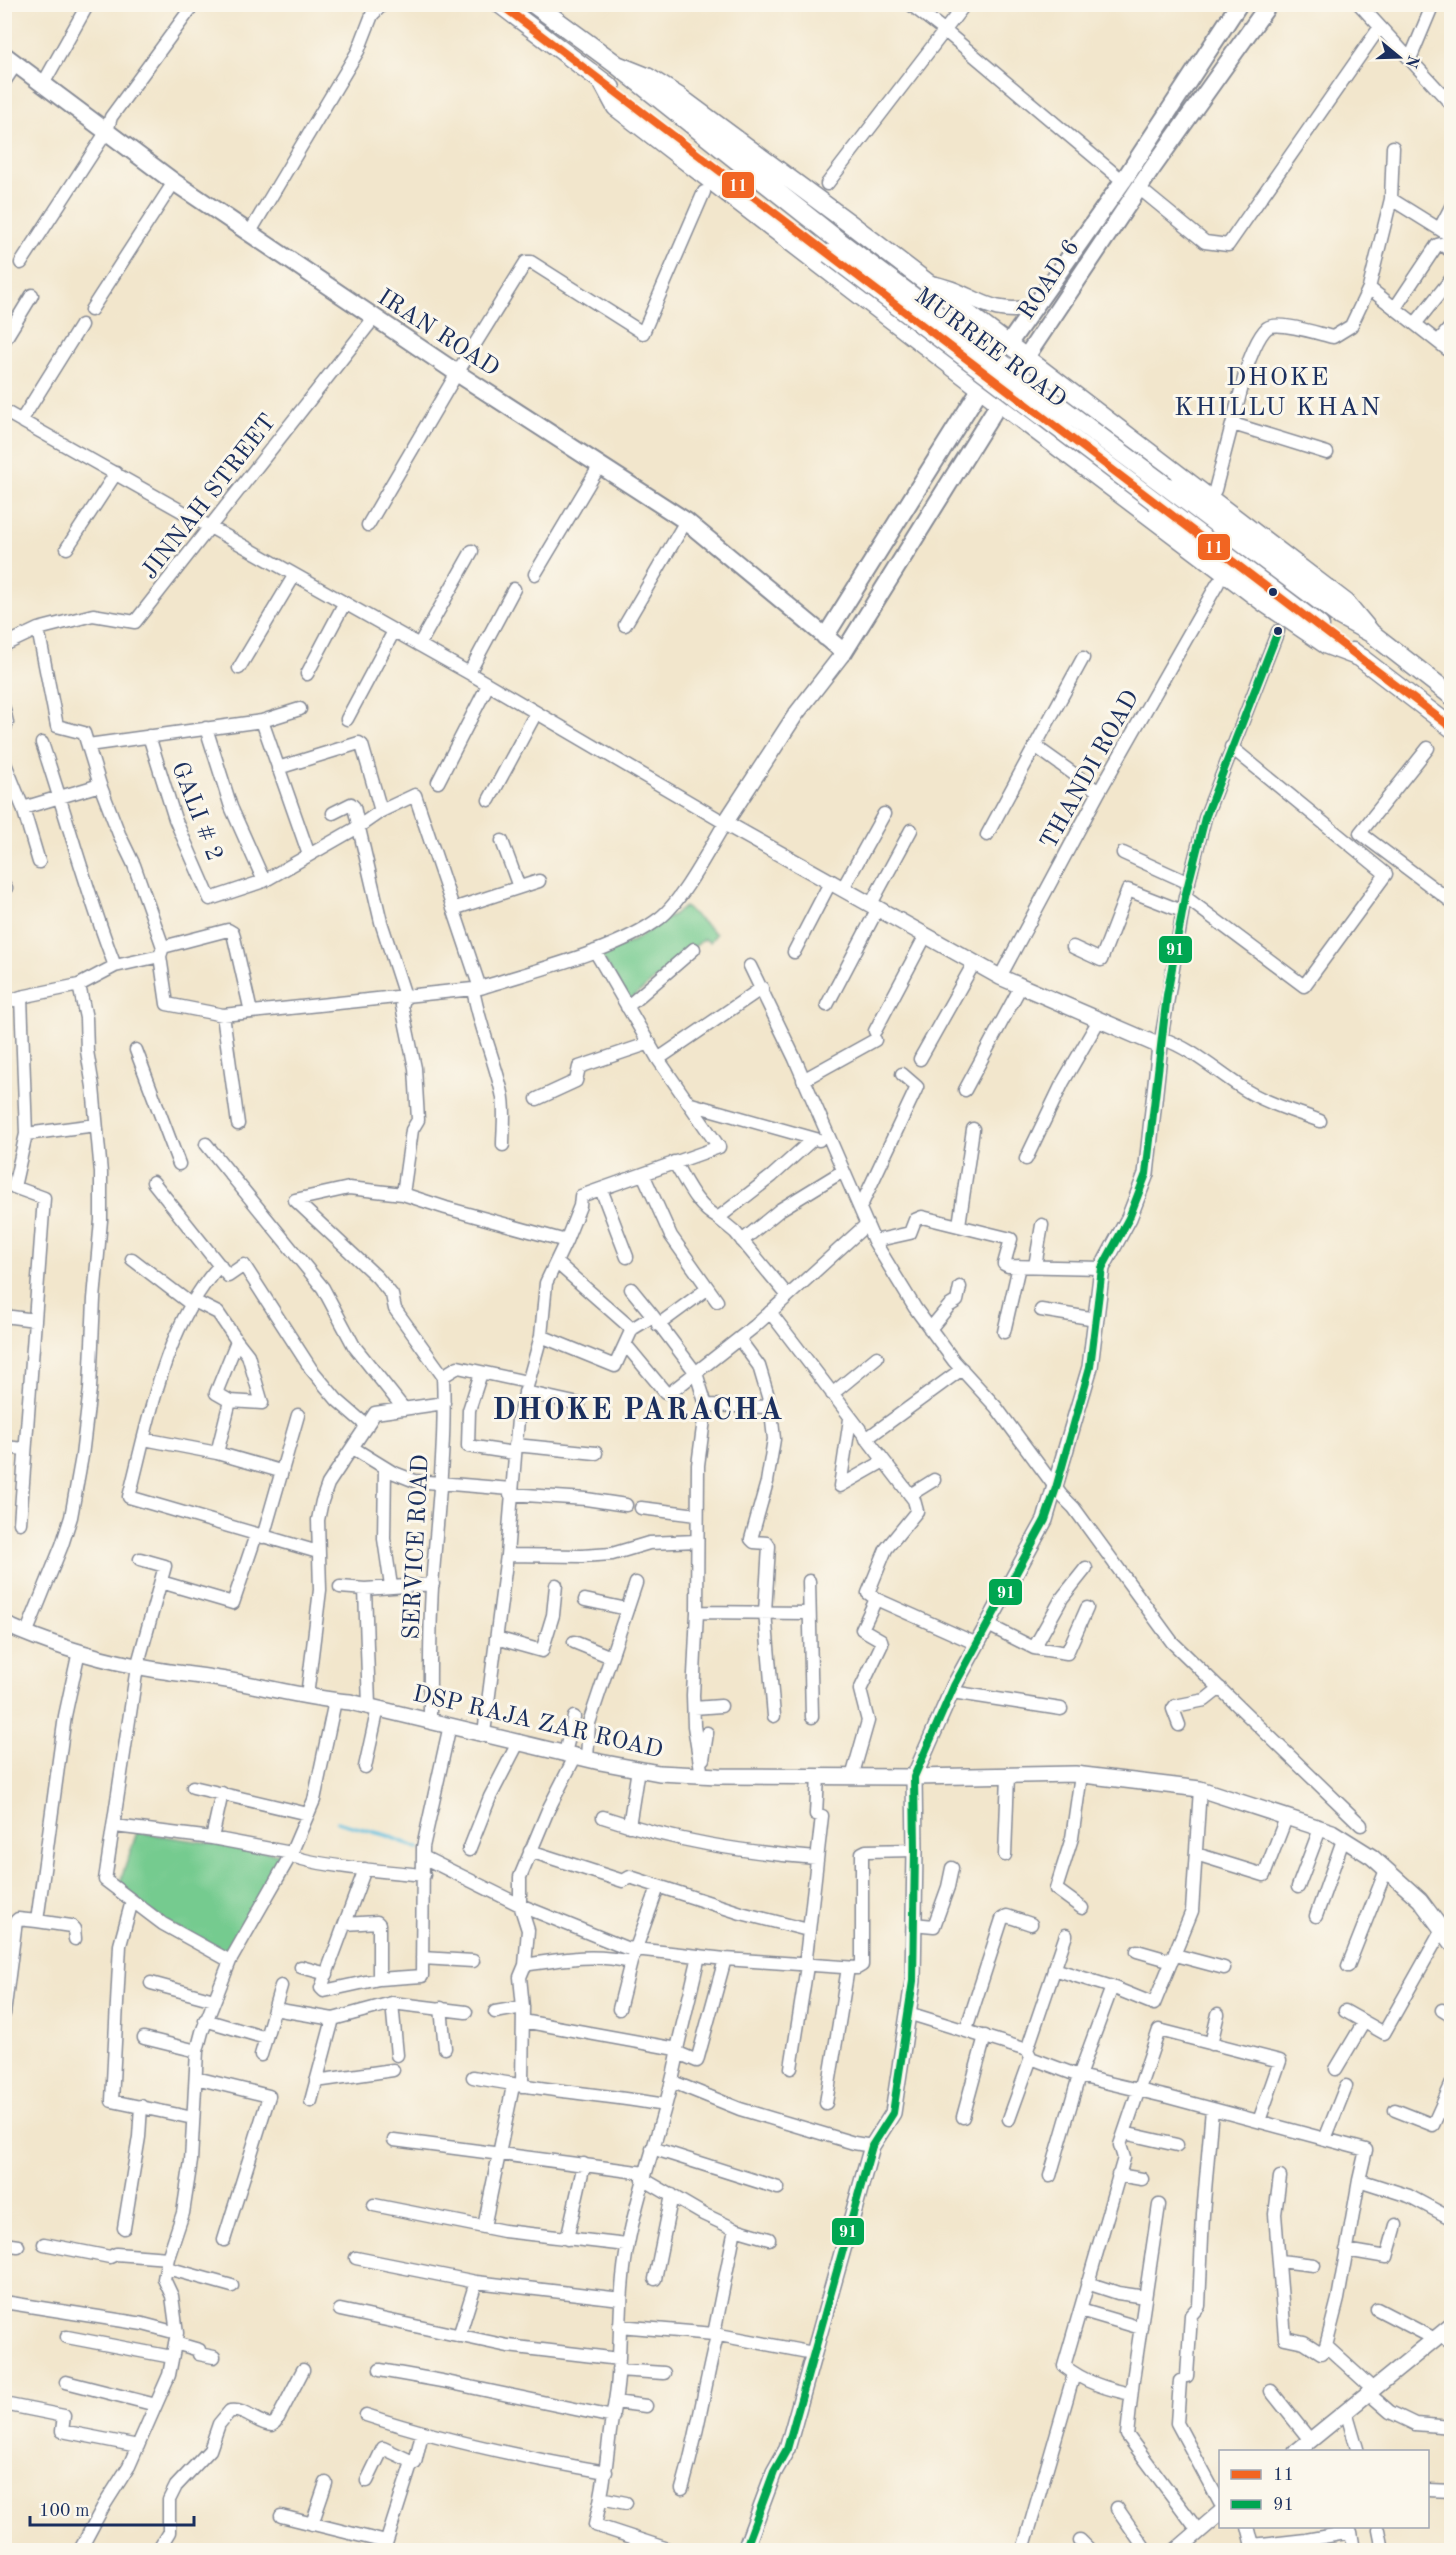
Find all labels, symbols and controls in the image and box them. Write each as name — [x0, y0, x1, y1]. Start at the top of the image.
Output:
north arrow — [1369, 27, 1429, 87]
text: N — [1401, 53, 1421, 70]
line badge: 11 — [721, 171, 755, 199]
text: 11 — [729, 179, 747, 195]
street label: ROAD 6 — [1014, 236, 1085, 324]
street label: MURREE ROAD — [910, 284, 1070, 413]
street label: IRAN ROAD — [373, 286, 503, 382]
district label: DHOKE KHILLU KHAN — [1174, 365, 1382, 421]
street label: JINNAH STREET — [138, 410, 281, 584]
line badge: 11 — [1197, 533, 1231, 561]
text: 11 — [1205, 541, 1223, 557]
unlabelled marker — [1267, 586, 1279, 598]
unlabelled marker — [1272, 625, 1284, 637]
street label: THANDI ROAD — [1037, 687, 1144, 853]
street label: GALI # 2 — [166, 759, 226, 865]
line badge: 91 — [1158, 935, 1193, 964]
text: 91 — [1166, 943, 1184, 959]
district label: DHOKE PARACHA — [492, 1396, 784, 1426]
street label: SERVICE ROAD — [400, 1454, 434, 1640]
line badge: 91 — [988, 1578, 1023, 1606]
text: 91 — [997, 1586, 1015, 1602]
street label: DSP RAJA ZAR ROAD — [410, 1682, 665, 1763]
line badge: 91 — [831, 2217, 865, 2246]
text: 91 — [839, 2225, 857, 2241]
legend — [1219, 2450, 1429, 2528]
text: 11 — [1273, 2466, 1294, 2484]
scale bar — [30, 2489, 194, 2527]
text: 91 — [1273, 2496, 1294, 2514]
text: 100 m — [39, 2502, 90, 2520]

